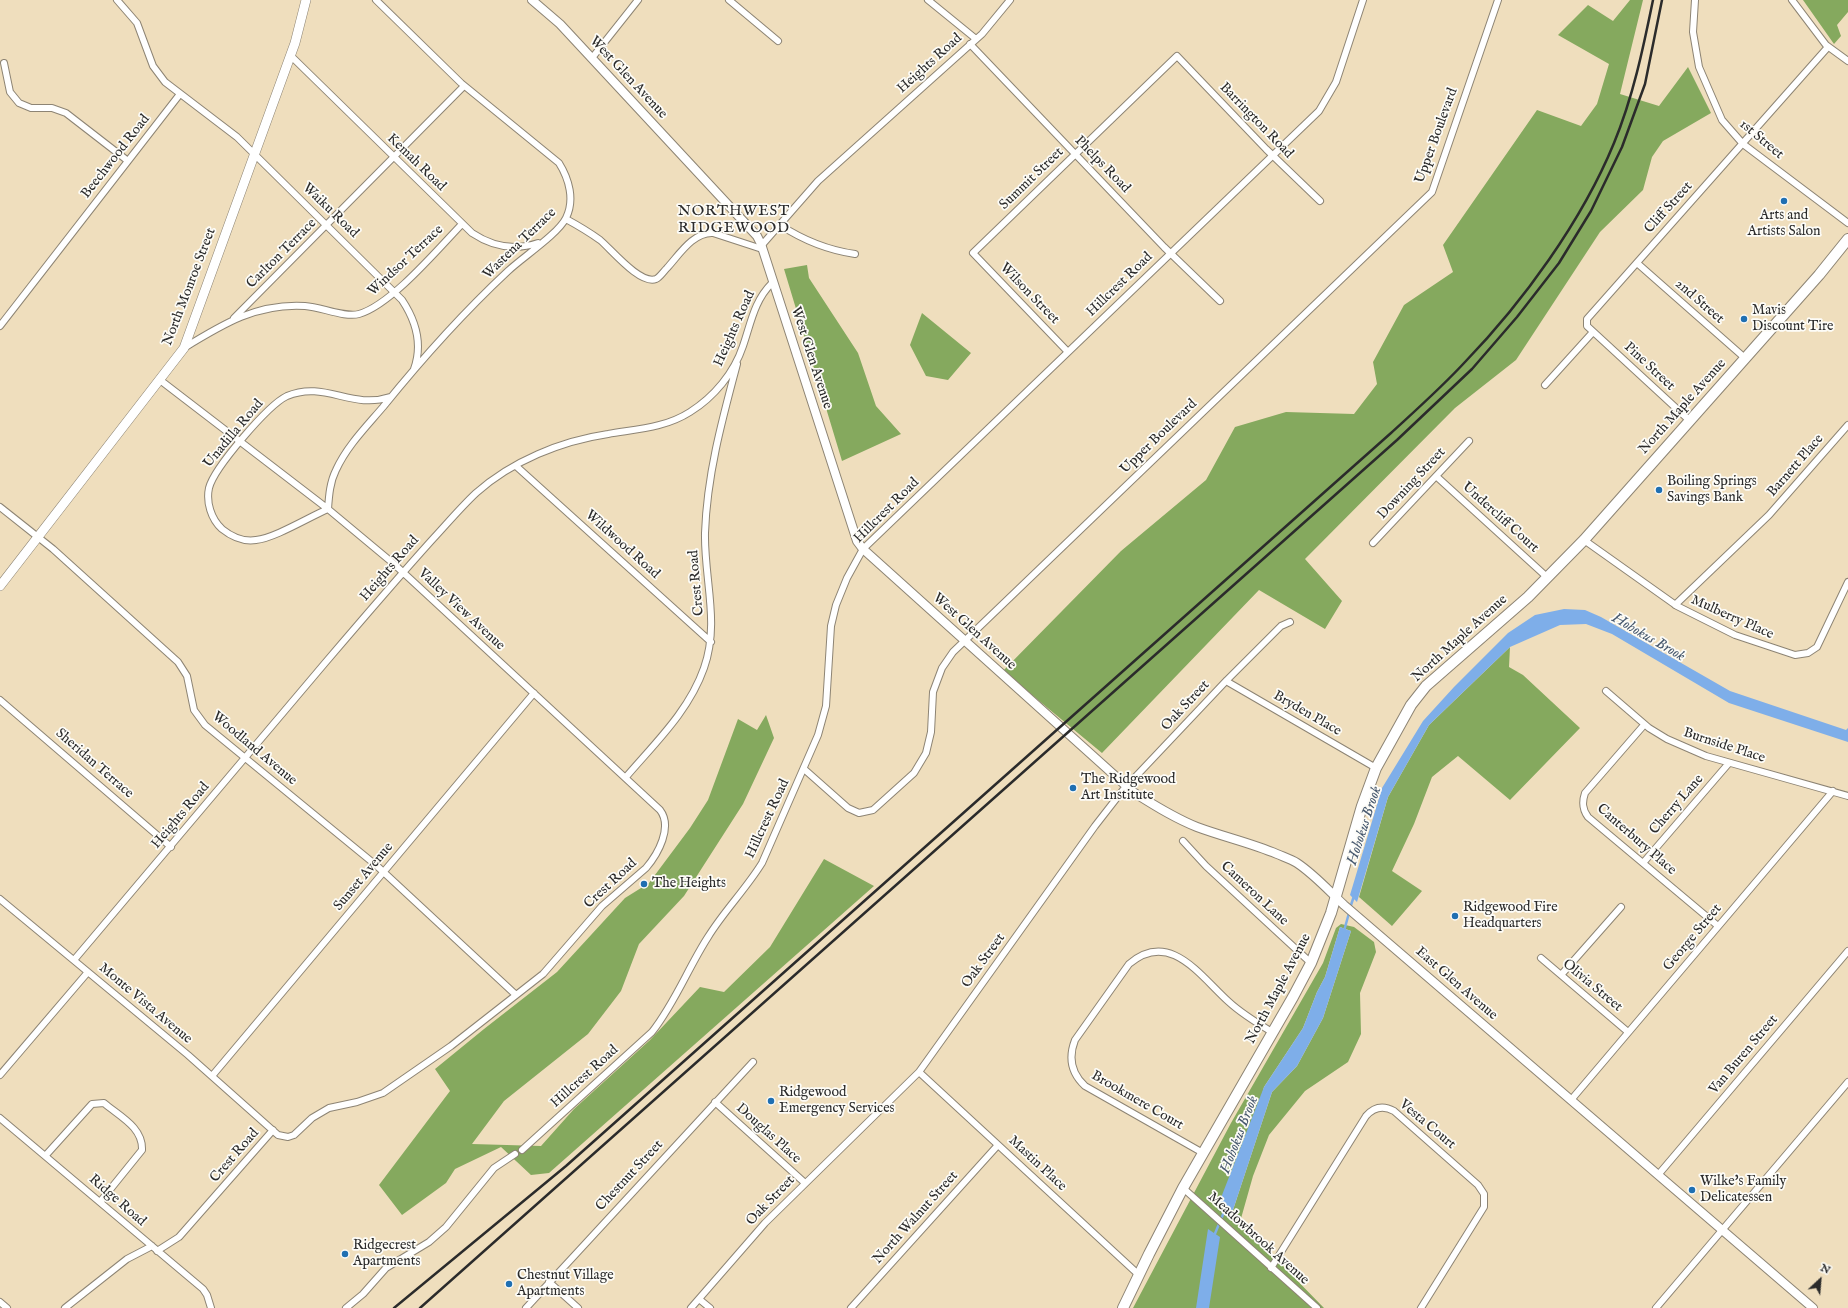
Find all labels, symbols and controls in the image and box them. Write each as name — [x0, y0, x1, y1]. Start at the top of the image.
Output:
street label: Heights Road — [894, 31, 966, 97]
street label: West Glen Avenue — [586, 33, 670, 123]
street label: Barrington Road — [1216, 80, 1296, 162]
street label: Upper Boulevard — [1412, 86, 1462, 186]
street label: Beechwood Road — [78, 112, 154, 202]
street label: 1st Street — [1735, 117, 1787, 163]
street label: Kemah Road — [383, 131, 449, 195]
street label: Phelps Road — [1071, 133, 1133, 197]
street label: Summit Street — [997, 144, 1067, 214]
street label: Cliff Street — [1641, 179, 1697, 237]
street label: Waiku Road — [298, 180, 362, 242]
marker: Arts and Artists Salon — [1779, 196, 1789, 206]
district label: NORTHWEST RIDGEWOOD — [678, 203, 790, 238]
street label: Wastena Terrace — [480, 205, 560, 283]
place label: Arts and Artists Salon — [1748, 208, 1820, 240]
street label: Carlton Terrace — [244, 216, 320, 292]
street label: Windsor Terrace — [365, 222, 447, 300]
street label: North Monroe Street — [160, 226, 220, 348]
street label: Hillcrest Road — [1083, 249, 1157, 321]
street label: Wilson Street — [996, 260, 1062, 328]
street label: 2nd Street — [1671, 276, 1727, 328]
street label: Heights Road — [711, 288, 759, 370]
place label: Mavis Discount Tire — [1752, 303, 1833, 336]
street label: West Glen Avenue — [787, 305, 835, 411]
marker: Mavis Discount Tire — [1739, 314, 1749, 324]
street label: Pine Street — [1620, 339, 1678, 395]
street label: North Maple Avenue — [1636, 356, 1730, 458]
street label: Unadilla Road — [200, 396, 268, 472]
street label: Upper Boulevard — [1117, 396, 1201, 478]
street label: Barnett Place — [1764, 431, 1828, 501]
street label: Downing Street — [1375, 445, 1449, 523]
place label: Boiling Springs Savings Bank — [1667, 474, 1757, 506]
street label: Hillcrest Road — [851, 475, 923, 547]
street label: Undercliff Court — [1458, 479, 1542, 557]
marker: Boiling Springs Savings Bank — [1654, 485, 1664, 495]
street label: Wildwood Road — [581, 507, 663, 583]
street label: Heights Road — [357, 533, 423, 605]
street label: Crest Road — [686, 549, 708, 617]
street label: Valley View Avenue — [414, 565, 508, 655]
street label: West Glen Avenue — [929, 590, 1019, 674]
street label: North Maple Avenue — [1409, 592, 1511, 686]
street label: Mulberry Place — [1688, 592, 1776, 644]
water label: Hohokus Brook — [1608, 610, 1688, 666]
street label: Oak Street — [1158, 677, 1214, 735]
street label: Bryden Place — [1270, 688, 1344, 740]
street label: Woodland Avenue — [208, 709, 300, 789]
street label: Burnside Place — [1681, 725, 1767, 767]
street label: Sheridan Terrace — [51, 726, 137, 802]
place label: The Ridgewood Art Institute — [1081, 772, 1176, 804]
street label: Cherry Lane — [1646, 772, 1708, 838]
street label: Hillcrest Road — [742, 777, 794, 861]
street label: Heights Road — [148, 779, 214, 853]
marker: The Ridgewood Art Institute — [1068, 783, 1078, 793]
water label: Hohokus Brook — [1344, 784, 1386, 868]
street label: Canterbury Place — [1593, 801, 1679, 879]
street label: Sunset Avenue — [331, 839, 397, 915]
street label: Crest Road — [581, 855, 641, 913]
street label: Cameron Lane — [1217, 858, 1291, 930]
place label: The Heights — [652, 876, 726, 892]
marker: The Heights — [639, 879, 649, 889]
place label: Ridgewood Fire Headquarters — [1463, 900, 1558, 932]
street label: George Street — [1660, 901, 1726, 975]
marker: Ridgewood Fire Headquarters — [1450, 911, 1460, 921]
street label: Oak Street — [959, 931, 1009, 991]
street label: North Maple Avenue — [1243, 931, 1315, 1047]
street label: East Glen Avenue — [1412, 944, 1500, 1024]
street label: Olivia Street — [1559, 956, 1625, 1016]
street label: Monte Vista Avenue — [95, 960, 195, 1048]
street label: Van Buren Street — [1706, 1012, 1782, 1098]
street label: Hillcrest Road — [548, 1042, 622, 1112]
street label: Brookmere Court — [1088, 1068, 1186, 1134]
place label: Ridgewood Emergency Services — [779, 1085, 894, 1118]
water label: Hohokus Brook — [1217, 1094, 1263, 1176]
marker: Ridgewood Emergency Services — [766, 1096, 776, 1106]
street label: Vesta Court — [1395, 1097, 1459, 1153]
street label: Douglas Place — [732, 1100, 804, 1168]
street label: Crest Road — [207, 1126, 263, 1186]
street label: Mastin Place — [1004, 1133, 1070, 1195]
street label: Chestnut Street — [593, 1137, 667, 1215]
street label: North Walnut Street — [870, 1168, 962, 1268]
street label: Ridge Road — [85, 1172, 149, 1230]
street label: Oak Street — [743, 1173, 799, 1229]
place label: Wilke's Family Delicatessen — [1700, 1174, 1786, 1206]
marker: Wilke's Family Delicatessen — [1687, 1185, 1697, 1195]
street label: Meadowbrook Avenue — [1204, 1189, 1312, 1289]
place label: Ridgecrest Apartments — [353, 1238, 420, 1270]
marker: Ridgecrest Apartments — [340, 1249, 350, 1259]
north arrow — [1800, 1260, 1840, 1300]
text: N — [1818, 1261, 1833, 1278]
place label: Chestnut Village Apartments — [517, 1268, 614, 1300]
marker: Chestnut Village Apartments — [504, 1279, 514, 1289]

